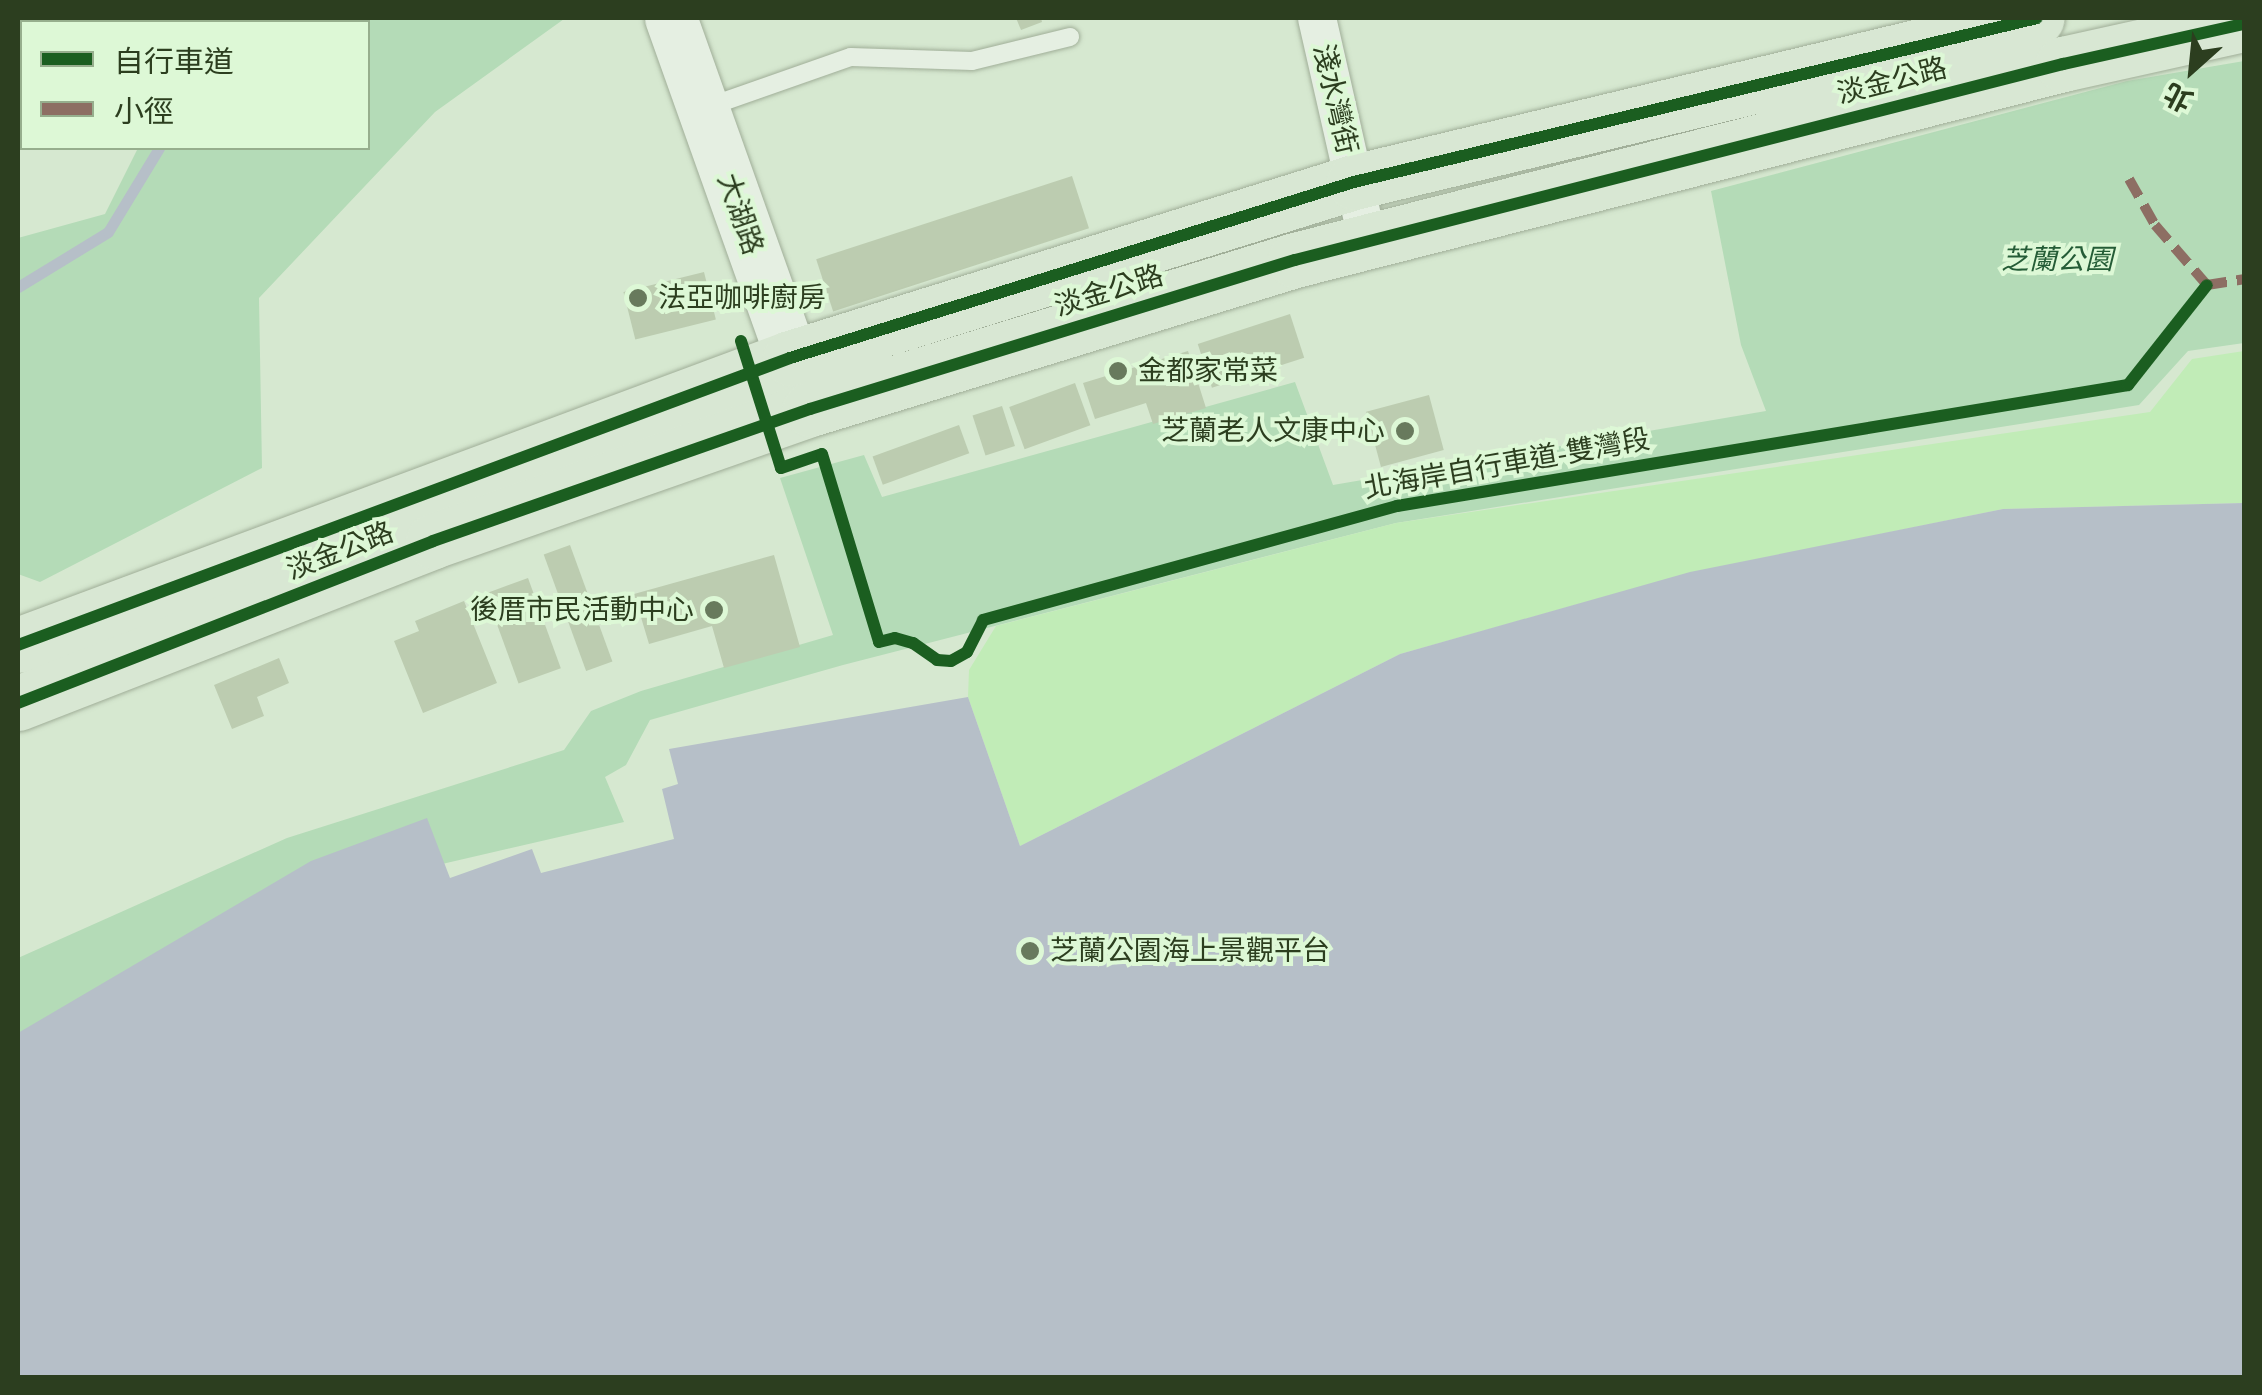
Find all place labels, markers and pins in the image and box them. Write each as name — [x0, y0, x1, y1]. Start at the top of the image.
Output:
place label: 法亞咖啡廚房 — [658, 281, 826, 315]
marker: 法亞咖啡廚房 — [627, 287, 649, 309]
place label: 金都家常菜 — [1138, 354, 1278, 388]
marker: 金都家常菜 — [1107, 360, 1129, 382]
place label: 芝蘭老人文康中心 — [1161, 414, 1385, 448]
marker: 芝蘭老人文康中心 — [1394, 420, 1416, 442]
place label: 後厝市民活動中心 — [470, 593, 694, 627]
marker: 後厝市民活動中心 — [703, 599, 725, 621]
place label: 芝蘭公園海上景觀平台 — [1050, 934, 1330, 968]
marker: 芝蘭公園海上景觀平台 — [1019, 940, 1041, 962]

